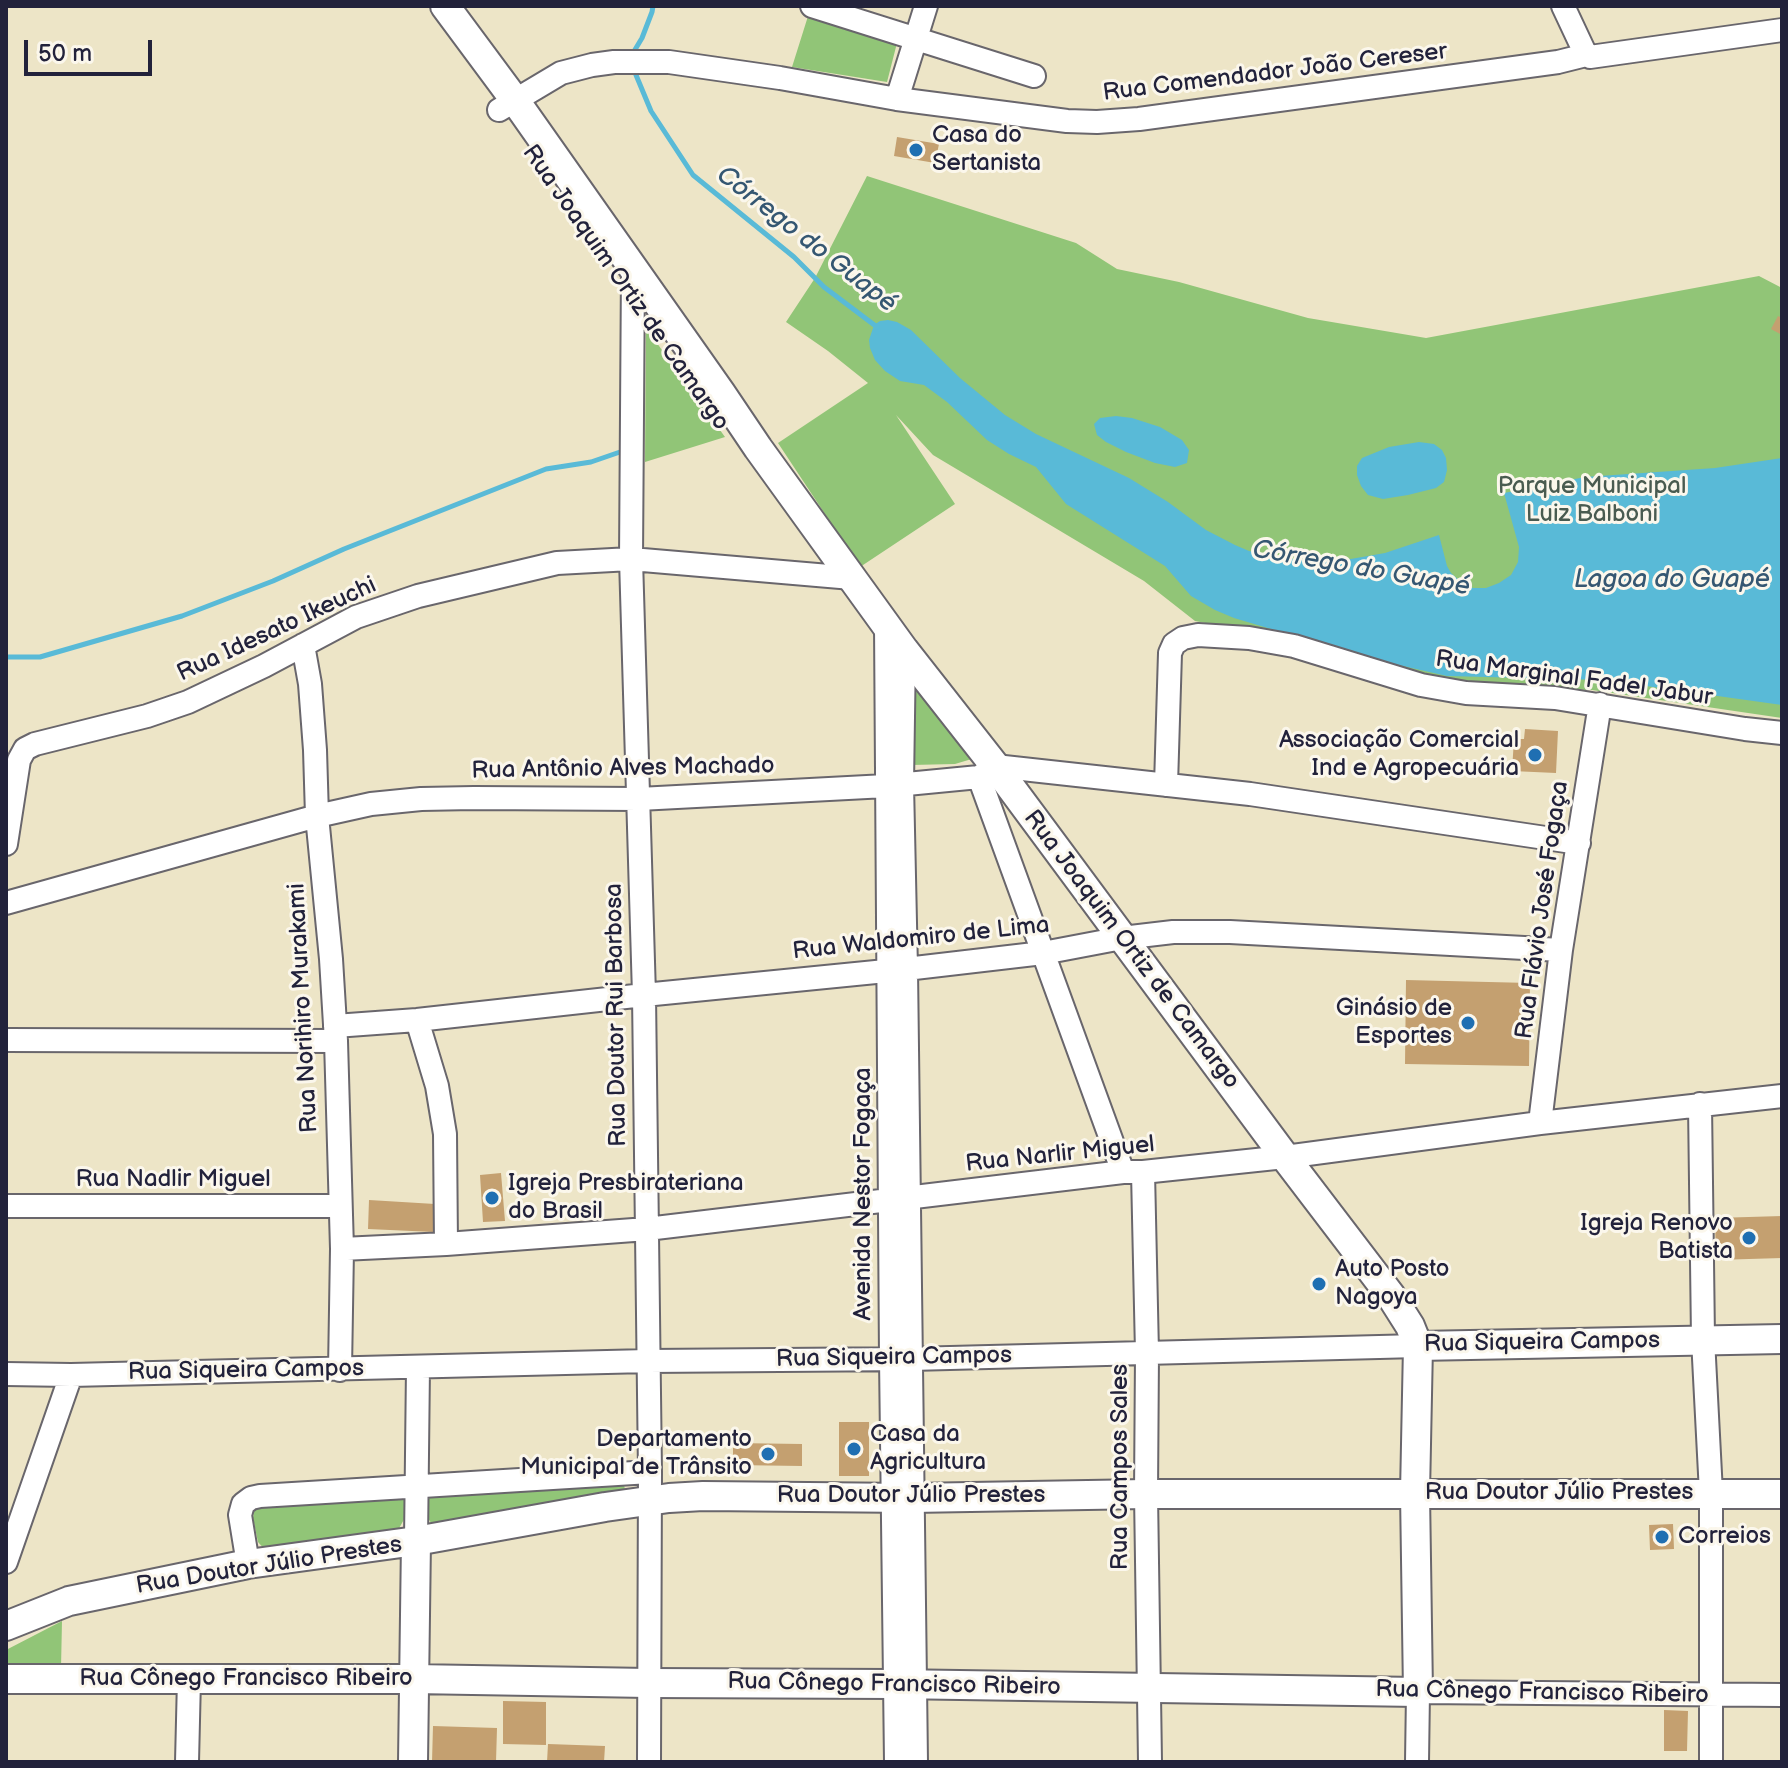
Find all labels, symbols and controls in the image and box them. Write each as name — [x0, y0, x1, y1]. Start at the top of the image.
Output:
scale bar — [28, 24, 156, 74]
street label: Rua Comendador João Cereser — [1101, 38, 1449, 108]
text: 50 m — [38, 39, 92, 68]
place label: Casa do Sertanista — [932, 122, 1041, 178]
street label: Rua Joaquim Ortiz de Camargo — [515, 140, 735, 436]
marker: Casa do Sertanista — [907, 141, 925, 159]
water label: Córrego do Guapé — [710, 160, 902, 320]
park label: Parque Municipal Luiz Balboni — [1498, 473, 1686, 529]
water label: Córrego do Guapé — [1250, 535, 1472, 603]
water label: Lagoa do Guapé — [1574, 564, 1770, 596]
street label: Rua Idesato Ikeuchi — [173, 571, 381, 689]
street label: Rua Marginal Fadel Jabur — [1434, 645, 1714, 713]
place label: Associação Comercial Ind e Agropecuária — [1279, 727, 1519, 783]
marker: Associação Comercial Ind e Agropecuária — [1526, 746, 1544, 764]
street label: Rua Antônio Alves Machado — [471, 752, 775, 786]
street label: Rua Flávio José Fogaça — [1511, 779, 1575, 1041]
street label: Rua Joaquim Ortiz de Camargo — [1017, 805, 1245, 1095]
street label: Rua Norihiro Murakami — [283, 882, 325, 1134]
street label: Rua Doutor Rui Barbosa — [600, 883, 634, 1147]
street label: Rua Waldomiro de Lima — [791, 911, 1051, 967]
place label: Ginásio de Esportes — [1336, 995, 1452, 1051]
marker: Ginásio de Esportes — [1459, 1014, 1477, 1032]
street label: Avenida Nestor Fogaça — [850, 1067, 878, 1321]
street label: Rua Narlir Miguel — [964, 1131, 1156, 1179]
street label: Rua Nadlir Miguel — [75, 1166, 271, 1194]
place label: Igreja Presbirateriana do Brasil — [508, 1170, 744, 1226]
marker: Igreja Presbirateriana do Brasil — [483, 1189, 501, 1207]
place label: Igreja Renovo Batista — [1580, 1210, 1733, 1266]
marker: Igreja Renovo Batista — [1740, 1229, 1758, 1247]
place label: Auto Posto Nagoya — [1335, 1256, 1449, 1312]
marker: Auto Posto Nagoya — [1310, 1275, 1328, 1293]
street label: Rua Siqueira Campos — [1424, 1327, 1660, 1359]
street label: Rua Siqueira Campos — [776, 1342, 1012, 1374]
street label: Rua Siqueira Campos — [128, 1355, 364, 1387]
street label: Rua Campos Sales — [1107, 1364, 1135, 1570]
place label: Casa da Agricultura — [870, 1421, 986, 1477]
place label: Departamento Municipal de Trânsito — [520, 1426, 752, 1482]
marker: Casa da Agricultura — [845, 1440, 863, 1458]
marker: Departamento Municipal de Trânsito — [759, 1445, 777, 1463]
street label: Rua Doutor Júlio Prestes — [1425, 1479, 1693, 1507]
street label: Rua Doutor Júlio Prestes — [777, 1482, 1045, 1510]
place label: Correios — [1678, 1523, 1771, 1551]
marker: Correios — [1653, 1528, 1671, 1546]
street label: Rua Doutor Júlio Prestes — [134, 1531, 404, 1601]
street label: Rua Cônego Francisco Ribeiro — [79, 1665, 413, 1693]
street label: Rua Cônego Francisco Ribeiro — [727, 1668, 1061, 1702]
street label: Rua Cônego Francisco Ribeiro — [1375, 1676, 1709, 1710]

